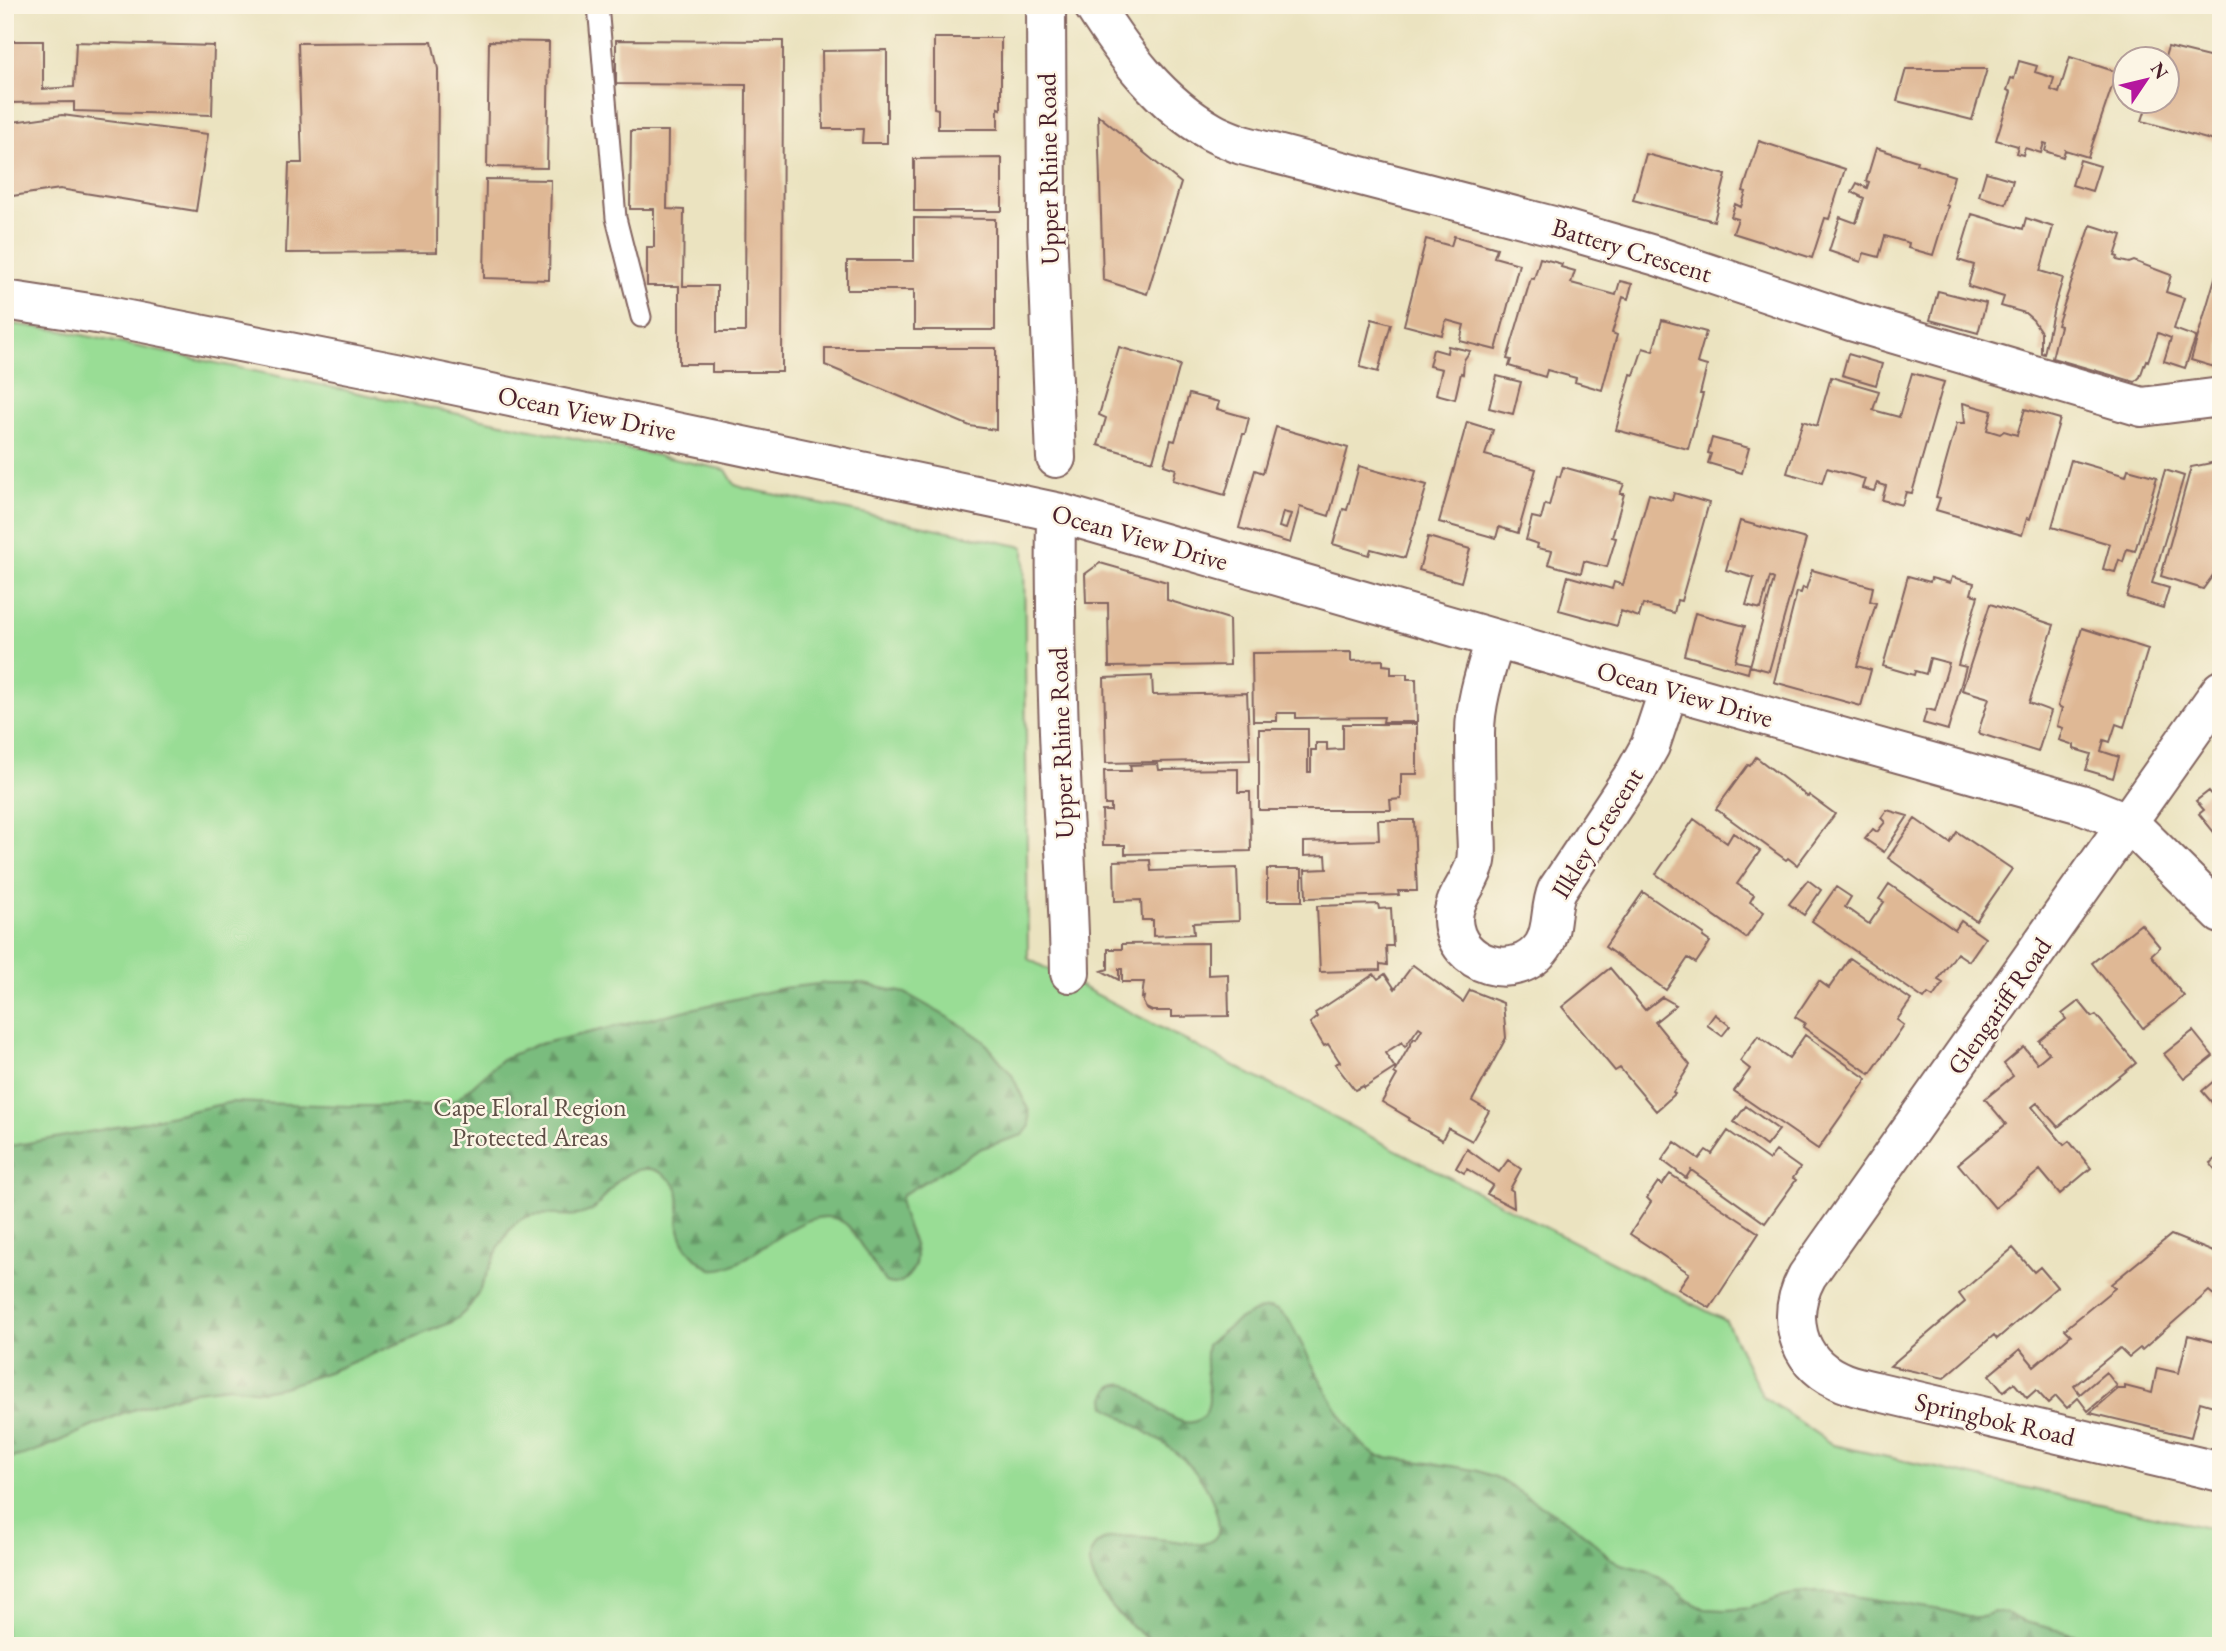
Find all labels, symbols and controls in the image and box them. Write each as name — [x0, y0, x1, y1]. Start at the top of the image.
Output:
north arrow — [2110, 46, 2180, 116]
text: N — [2145, 57, 2175, 85]
street label: Upper Rhine Road — [1029, 72, 1067, 265]
street label: Battery Crescent — [1548, 210, 1716, 290]
street label: Ocean View Drive — [495, 378, 679, 448]
street label: Ocean View Drive — [1048, 496, 1232, 578]
street label: Upper Rhine Road — [1041, 646, 1081, 840]
street label: Ocean View Drive — [1593, 653, 1777, 735]
street label: Ilkley Crescent — [1543, 761, 1651, 905]
street label: Glengariff Road — [1939, 930, 2059, 1081]
park label: Cape Floral Region Protected Areas — [433, 1090, 627, 1154]
street label: Springbok Road — [1912, 1384, 2079, 1454]

